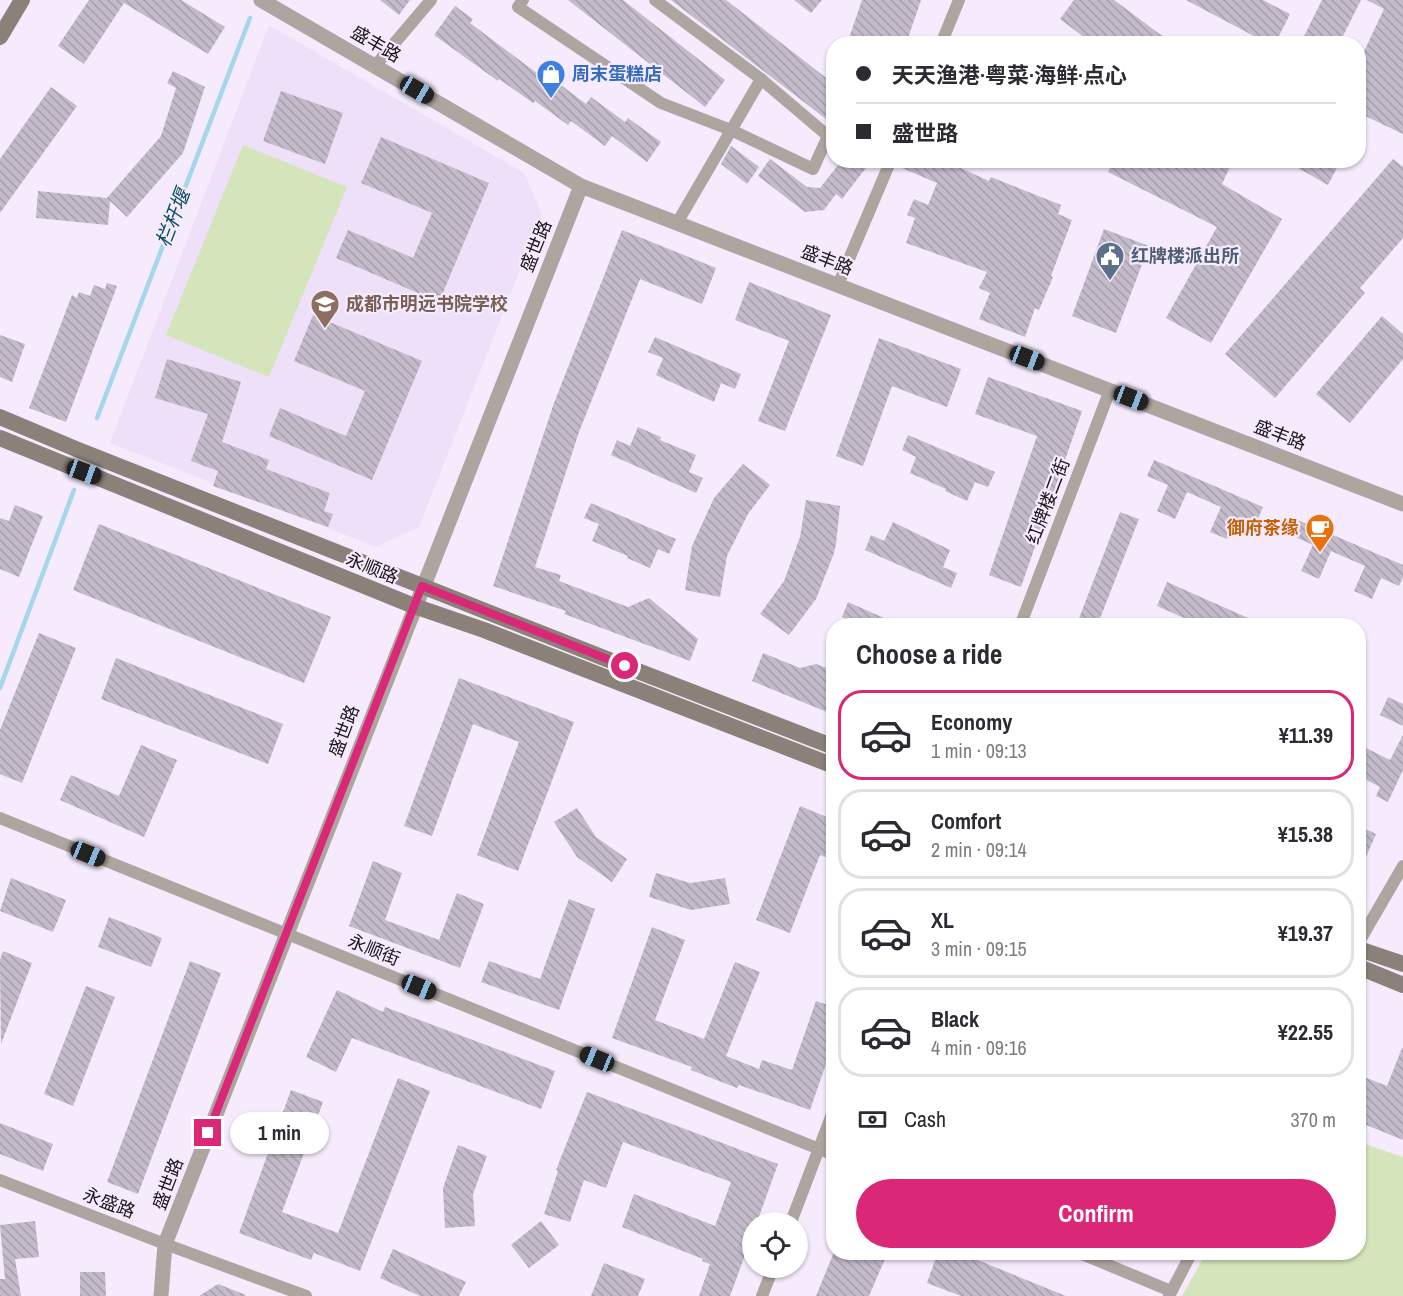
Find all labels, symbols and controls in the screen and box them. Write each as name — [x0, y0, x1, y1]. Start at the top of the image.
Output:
street label: 盛丰路 — [347, 19, 406, 68]
shop icon: 周末蛋糕店 — [535, 58, 567, 100]
text: 天天渔港·粤菜·海鲜·点心 — [892, 60, 1127, 90]
place label: 周末蛋糕店 — [572, 61, 662, 86]
car — [397, 73, 437, 107]
text: 盛世路 — [892, 118, 958, 148]
water label: 栏杆堰 — [149, 182, 197, 251]
street label: 盛世路 — [514, 216, 557, 276]
street label: 盛丰路 — [797, 238, 857, 281]
public building icon: 红牌楼派出所 — [1094, 240, 1126, 282]
place label: 红牌楼派出所 — [1131, 243, 1239, 268]
school or university icon: 成都市明远书院学校 — [309, 288, 341, 330]
place label: 成都市明远书院学校 — [346, 291, 508, 316]
car — [1007, 343, 1047, 373]
car — [1111, 383, 1151, 413]
street label: 盛丰路 — [1250, 413, 1310, 456]
street label: 红牌楼二街 — [1020, 454, 1075, 547]
car — [64, 457, 104, 487]
cafe icon: 御府茶缘 — [1304, 512, 1336, 554]
place label: 御府茶缘 — [1226, 515, 1299, 540]
street label: 永顺路 — [342, 546, 402, 589]
text: Choose a ride — [856, 636, 1002, 672]
route start — [611, 652, 638, 679]
street label: 盛世路 — [322, 701, 365, 761]
text: Economy — [931, 707, 1012, 737]
icon: car — [859, 708, 913, 762]
text: ¥11.39 — [1279, 720, 1333, 750]
text: 1 min · 09:13 — [931, 737, 1027, 764]
text: Comfort — [931, 806, 1001, 836]
icon: car — [859, 807, 913, 861]
text: ¥15.38 — [1278, 819, 1333, 849]
text: 2 min · 09:14 — [931, 836, 1027, 863]
car — [68, 839, 108, 869]
text: XL — [931, 905, 954, 935]
icon: car — [859, 906, 913, 960]
text: ¥19.37 — [1278, 918, 1333, 948]
street label: 永顺街 — [344, 928, 404, 971]
text: 3 min · 09:15 — [931, 935, 1027, 962]
car — [399, 972, 439, 1002]
text: Black — [931, 1004, 979, 1034]
icon: car — [859, 1005, 913, 1059]
text: ¥22.55 — [1278, 1017, 1333, 1047]
text: 4 min · 09:16 — [931, 1034, 1027, 1061]
car — [577, 1044, 617, 1074]
icon: cash — [856, 1103, 889, 1136]
text: Cash — [904, 1104, 946, 1134]
text: 370 m — [1290, 1106, 1336, 1133]
callout: 1 min — [229, 1112, 328, 1154]
route end — [194, 1119, 221, 1146]
text: 1 min — [258, 1119, 301, 1146]
street label: 盛世路 — [146, 1154, 189, 1214]
button: Confirm — [856, 1179, 1336, 1248]
street label: 永盛路 — [79, 1181, 139, 1224]
map controls — [742, 1212, 808, 1278]
button: locate — [742, 1212, 808, 1278]

